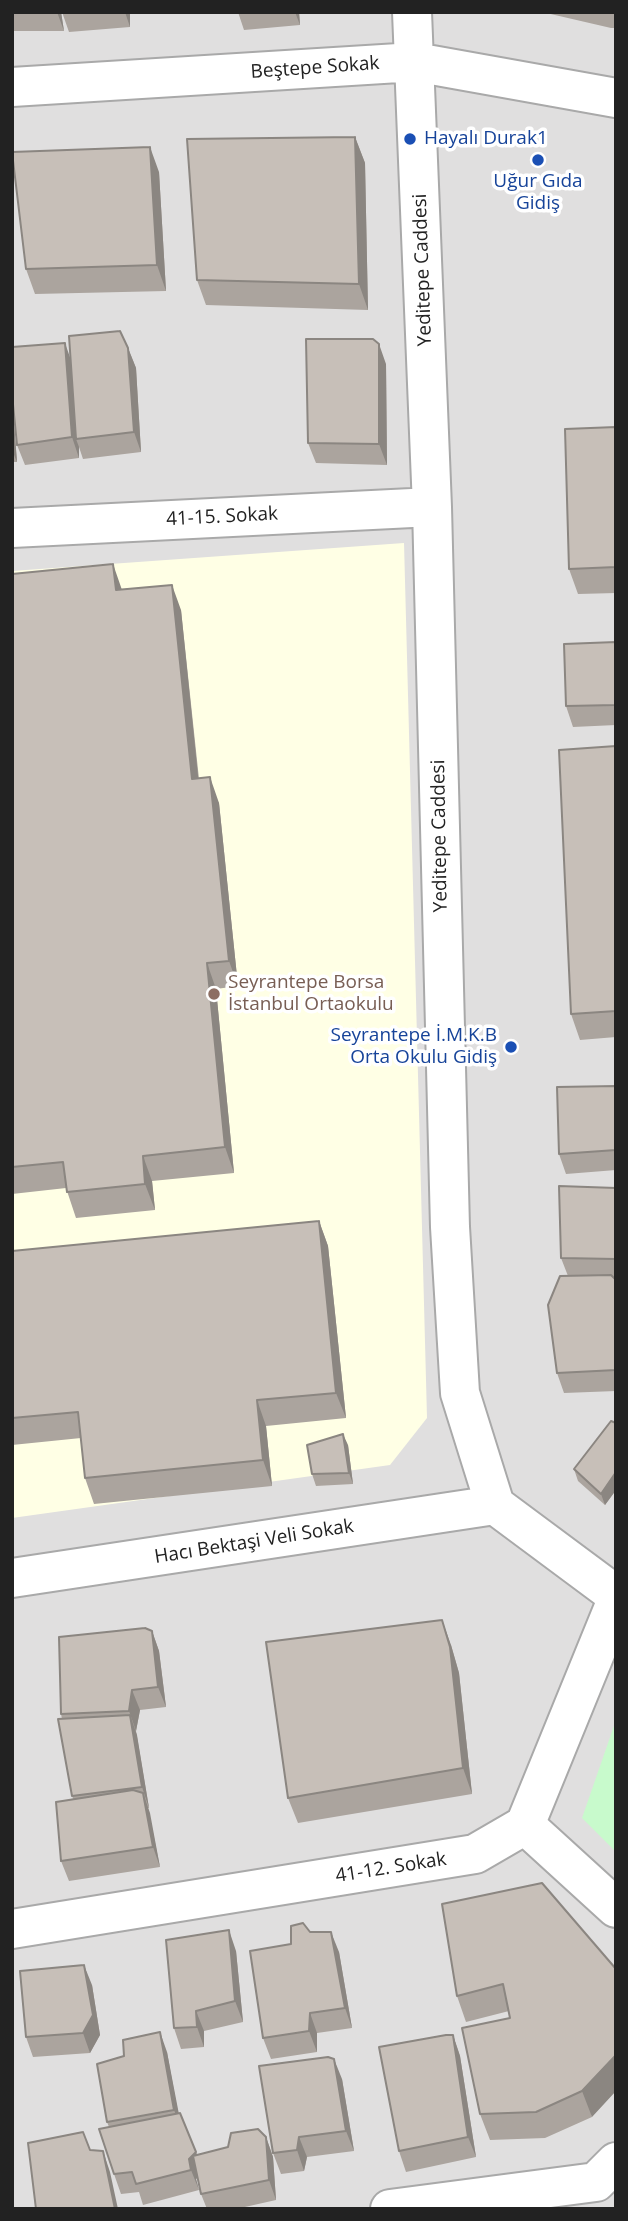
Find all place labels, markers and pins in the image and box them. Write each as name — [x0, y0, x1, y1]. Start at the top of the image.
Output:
place label: Hayalı Durak1 — [424, 128, 548, 150]
marker: Hayalı Durak1 — [402, 131, 418, 147]
marker: Uğur Gıda Gidiş — [530, 152, 546, 168]
place label: Uğur Gıda Gidiş — [493, 171, 583, 215]
place label: Seyrantepe Borsa İstanbul Ortaokulu — [228, 972, 394, 1016]
marker: Seyrantepe Borsa İstanbul Ortaokulu — [206, 986, 222, 1002]
place label: Seyrantepe İ.M.K.B Orta Okulu Gidiş — [330, 1025, 497, 1069]
marker: Seyrantepe İ.M.K.B Orta Okulu Gidiş — [503, 1039, 519, 1055]

